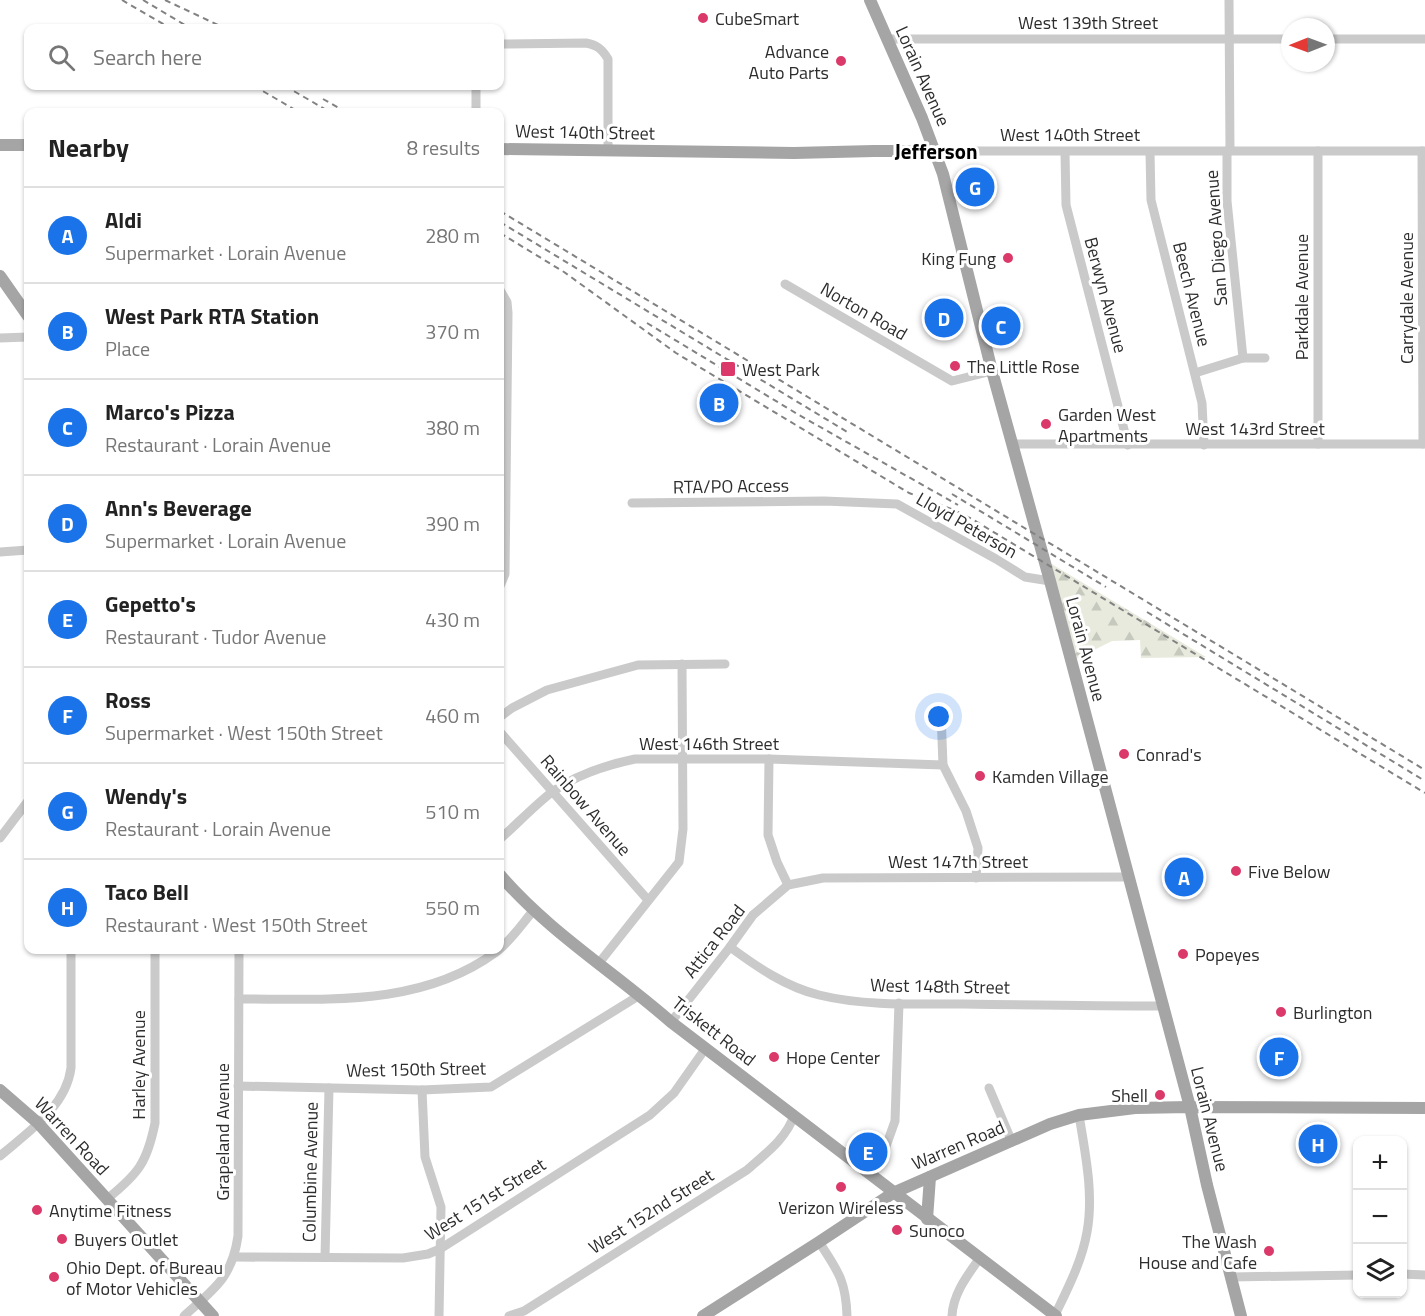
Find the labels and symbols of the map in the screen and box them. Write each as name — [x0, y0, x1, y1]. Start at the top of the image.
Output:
place label: CubeSmart — [715, 5, 800, 32]
street label: West 139th Street — [1018, 9, 1159, 36]
marker: CubeSmart — [696, 11, 710, 25]
north arrow — [1281, 18, 1335, 72]
street label: Lorain Avenue — [889, 22, 957, 130]
place label: Advance Auto Parts — [748, 38, 829, 86]
marker: Advance Auto Parts — [834, 54, 848, 68]
street label: West 140th Street — [515, 117, 656, 147]
street label: West 140th Street — [1000, 121, 1141, 148]
district label: Jefferson — [894, 135, 978, 167]
pin: G — [956, 164, 994, 210]
street label: San Diego Avenue — [1198, 169, 1234, 307]
street label: Carrydale Avenue — [1393, 232, 1420, 364]
street label: Berwyn Avenue — [1078, 234, 1134, 356]
street label: Parkdale Avenue — [1288, 234, 1315, 360]
street label: Beech Avenue — [1166, 239, 1218, 349]
place label: King Fung — [921, 245, 996, 272]
marker: King Fung — [1001, 251, 1015, 265]
street label: Norton Road — [816, 275, 912, 347]
pin: D — [924, 296, 964, 340]
pin: C — [982, 304, 1020, 348]
place label: The Little Rose — [967, 353, 1079, 380]
place label: West Park — [742, 356, 820, 383]
marker: The Little Rose — [948, 359, 962, 373]
marker: West Park — [719, 360, 737, 378]
pin: B — [700, 380, 738, 426]
place label: Garden West Apartments — [1058, 401, 1156, 449]
street label: West 143rd Street — [1185, 415, 1325, 442]
marker: Garden West Apartments — [1039, 417, 1053, 431]
street label: RTA/PO Access — [673, 471, 789, 501]
street label: Lloyd Peterson — [911, 485, 1023, 565]
street label: Lorain Avenue — [1059, 594, 1113, 704]
your location — [924, 702, 953, 731]
street label: West 146th Street — [639, 730, 780, 757]
place label: Conrad's — [1136, 741, 1202, 768]
marker: Conrad's — [1117, 747, 1131, 761]
street label: Rainbow Avenue — [534, 748, 638, 862]
place label: Kamden Village — [992, 763, 1109, 790]
marker: Kamden Village — [973, 769, 987, 783]
street label: West 147th Street — [888, 848, 1029, 875]
pin: A — [1164, 854, 1204, 900]
place label: Five Below — [1248, 858, 1331, 885]
marker: Five Below — [1229, 864, 1243, 878]
street label: Attica Road — [677, 898, 751, 984]
place label: Popeyes — [1195, 941, 1260, 968]
marker: Popeyes — [1176, 947, 1190, 961]
street label: West 148th Street — [870, 971, 1011, 1001]
street label: Triskett Road — [667, 990, 761, 1072]
place label: Burlington — [1293, 999, 1372, 1026]
marker: Burlington — [1274, 1005, 1288, 1019]
street label: Harley Avenue — [125, 1010, 152, 1120]
pin: F — [1260, 1034, 1298, 1080]
place label: Hope Center — [786, 1044, 880, 1071]
marker: Hope Center — [767, 1050, 781, 1064]
street label: West 150th Street — [346, 1054, 487, 1084]
street label: Grapeland Avenue — [209, 1063, 236, 1201]
street label: Lorain Avenue — [1184, 1064, 1236, 1174]
place label: Shell — [1111, 1082, 1148, 1109]
marker: Shell — [1153, 1088, 1167, 1102]
street label: Warren Road — [28, 1091, 116, 1181]
street label: Columbine Avenue — [295, 1102, 325, 1242]
street label: Warren Road — [907, 1113, 1009, 1177]
pin: H — [1298, 1122, 1338, 1166]
pin: E — [848, 1130, 888, 1174]
street label: West 151st Street — [419, 1150, 552, 1247]
street label: West 152nd Street — [583, 1161, 719, 1260]
marker: Verizon Wireless — [834, 1180, 848, 1194]
place label: Verizon Wireless — [778, 1194, 904, 1221]
place label: Anytime Fitness — [49, 1197, 172, 1224]
marker: Anytime Fitness — [30, 1203, 44, 1217]
place label: Sunoco — [909, 1217, 965, 1244]
marker: Sunoco — [890, 1223, 904, 1237]
place label: Buyers Outlet — [74, 1226, 179, 1253]
place label: The Wash House and Cafe — [1139, 1228, 1257, 1276]
marker: Buyers Outlet — [55, 1232, 69, 1246]
marker: The Wash House and Cafe — [1262, 1244, 1276, 1258]
place label: Ohio Dept. of Bureau of Motor Vehicles — [66, 1254, 223, 1302]
marker: Ohio Dept. of Bureau of Motor Vehicles — [47, 1270, 61, 1284]

